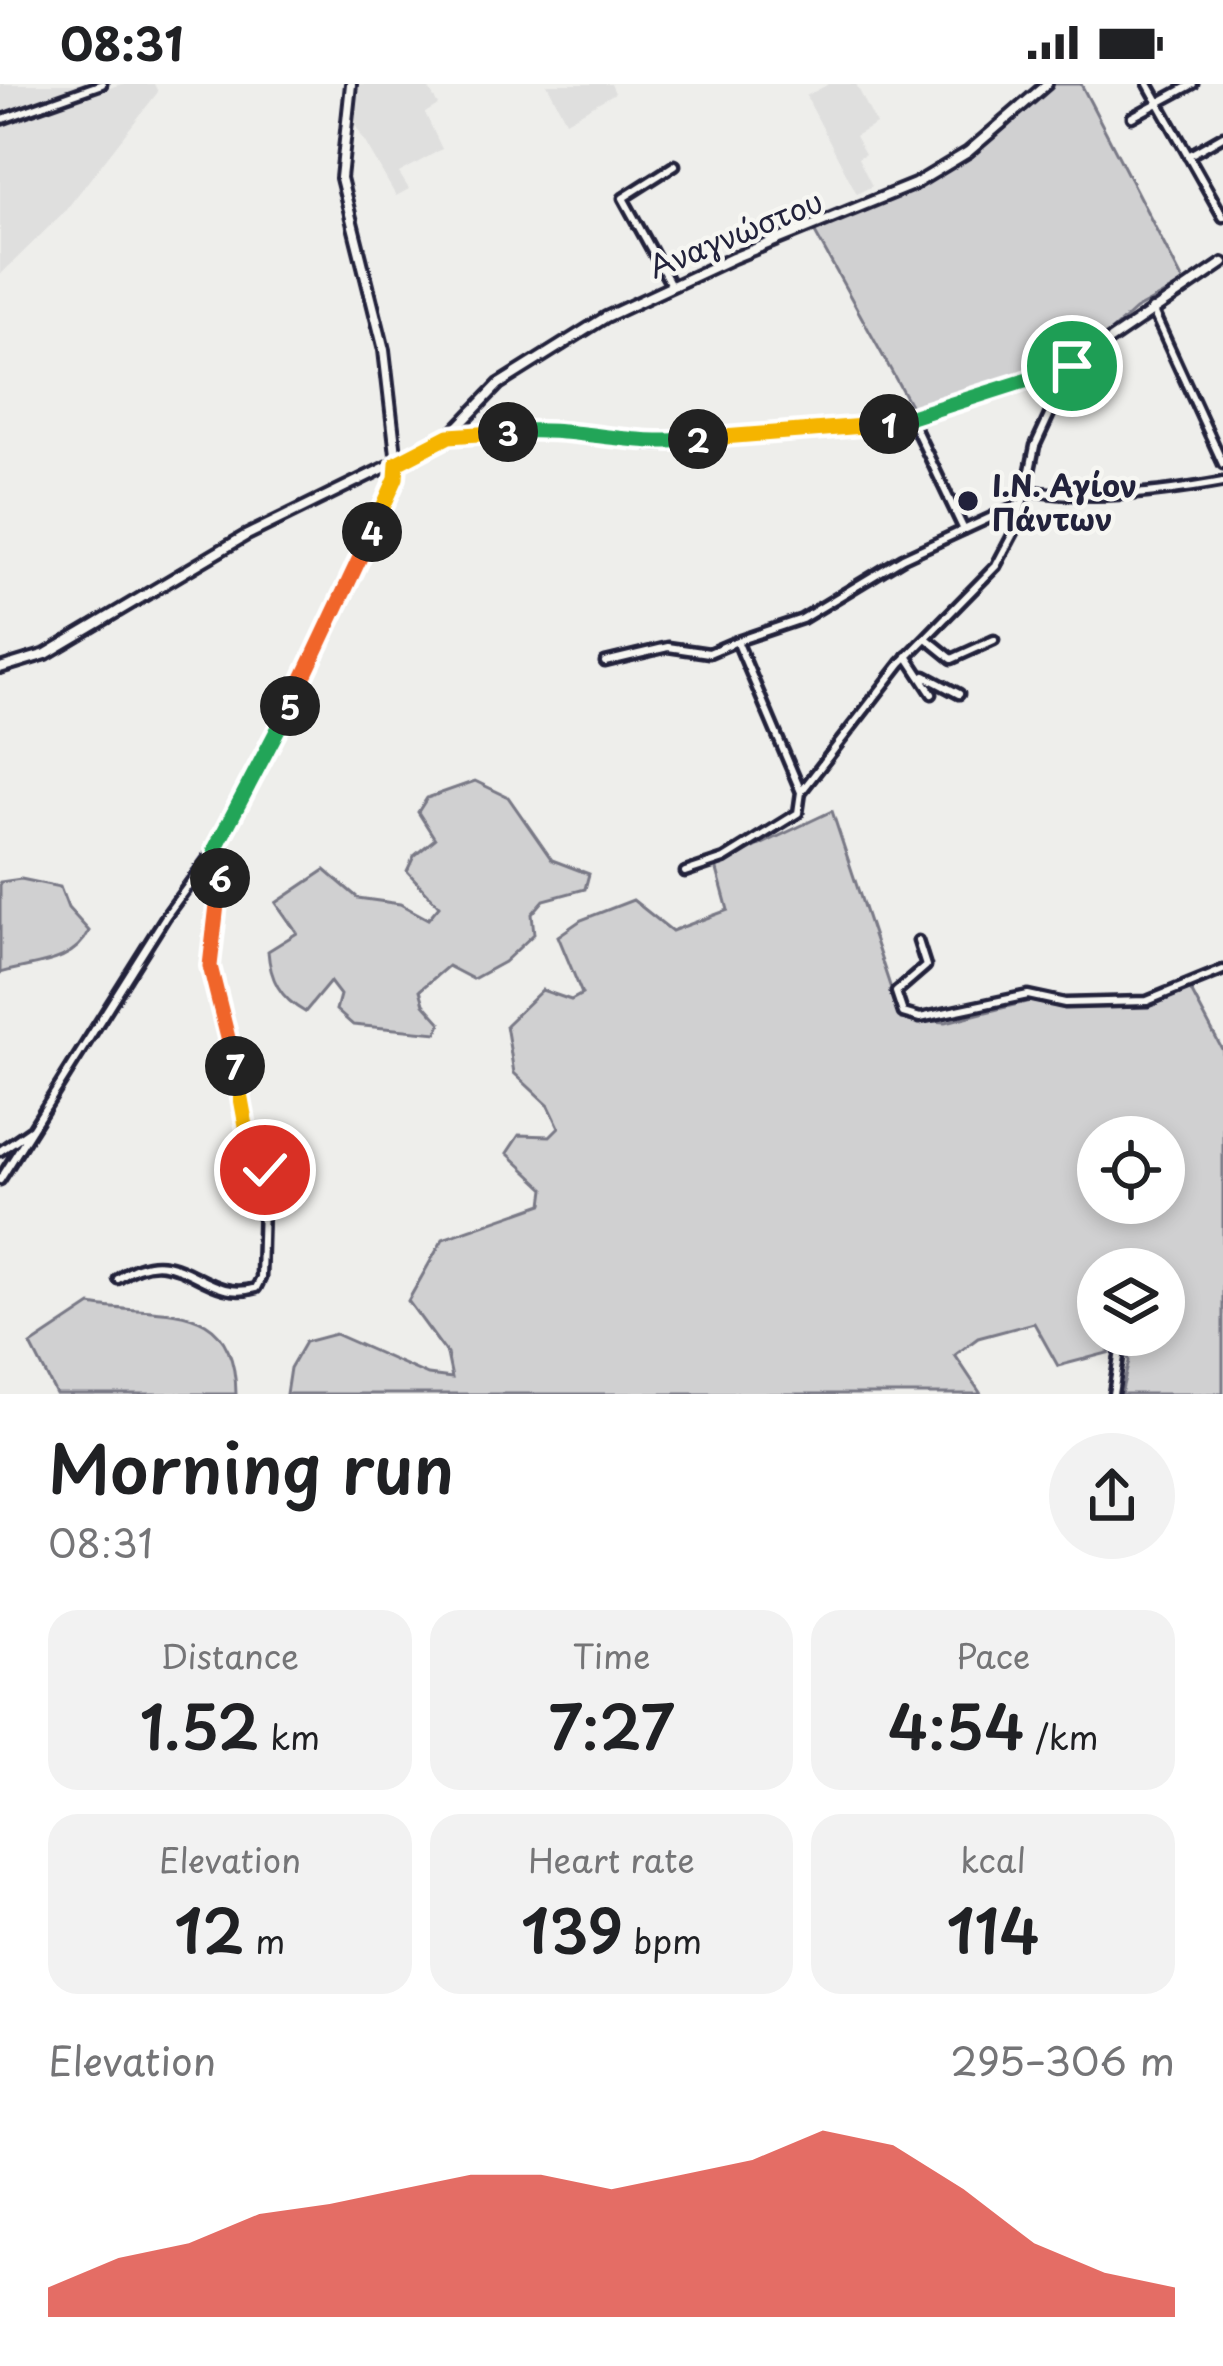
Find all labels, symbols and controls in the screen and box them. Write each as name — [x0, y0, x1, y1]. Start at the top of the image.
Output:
text: 08:31 — [60, 8, 183, 76]
street label: Αναγνώστου — [641, 178, 829, 288]
pin — [1021, 315, 1123, 417]
icon: arrive — [1039, 333, 1105, 399]
pin: 1 — [859, 394, 919, 454]
text: 1 — [881, 399, 897, 449]
pin: 3 — [478, 402, 538, 462]
text: 3 — [497, 407, 519, 457]
pin: 2 — [668, 409, 728, 469]
text: 2 — [686, 414, 710, 464]
place label: Ι.Ν. Αγίον Πάντων — [992, 462, 1137, 541]
marker: Ι.Ν. Αγίον Πάντων — [955, 488, 981, 514]
pin: 4 — [342, 502, 402, 562]
text: 4 — [361, 507, 383, 557]
pin: 5 — [260, 676, 320, 736]
text: 5 — [279, 681, 301, 731]
pin: 6 — [190, 848, 250, 908]
text: 6 — [208, 853, 232, 903]
pin: 7 — [205, 1036, 265, 1096]
text: 7 — [226, 1041, 244, 1091]
map controls — [1077, 1116, 1185, 1356]
button: locate — [1077, 1116, 1185, 1224]
pin — [214, 1119, 316, 1221]
icon: check — [232, 1137, 298, 1203]
button: layers — [1077, 1248, 1185, 1356]
text: Morning run — [48, 1417, 454, 1516]
button: share — [1049, 1433, 1175, 1559]
text: 08:31 — [48, 1512, 153, 1571]
text: Distance — [161, 1630, 299, 1680]
text: Time — [573, 1630, 650, 1680]
text: Pace — [956, 1630, 1030, 1680]
text: 1.52 — [140, 1680, 260, 1770]
text: 7:27 — [548, 1680, 675, 1770]
text: 4:54 — [888, 1680, 1025, 1770]
text: km — [260, 1711, 320, 1761]
text: /km — [1025, 1711, 1099, 1761]
text: Elevation — [159, 1834, 301, 1884]
text: Heart rate — [528, 1834, 695, 1884]
text: kcal — [960, 1834, 1026, 1884]
text: 12 — [174, 1884, 245, 1974]
text: 139 — [521, 1884, 623, 1974]
text: 114 — [947, 1884, 1040, 1974]
text: m — [245, 1915, 285, 1965]
text: bpm — [623, 1915, 702, 1965]
text: Elevation — [48, 2030, 216, 2089]
text: 295–306 m — [950, 2030, 1175, 2089]

